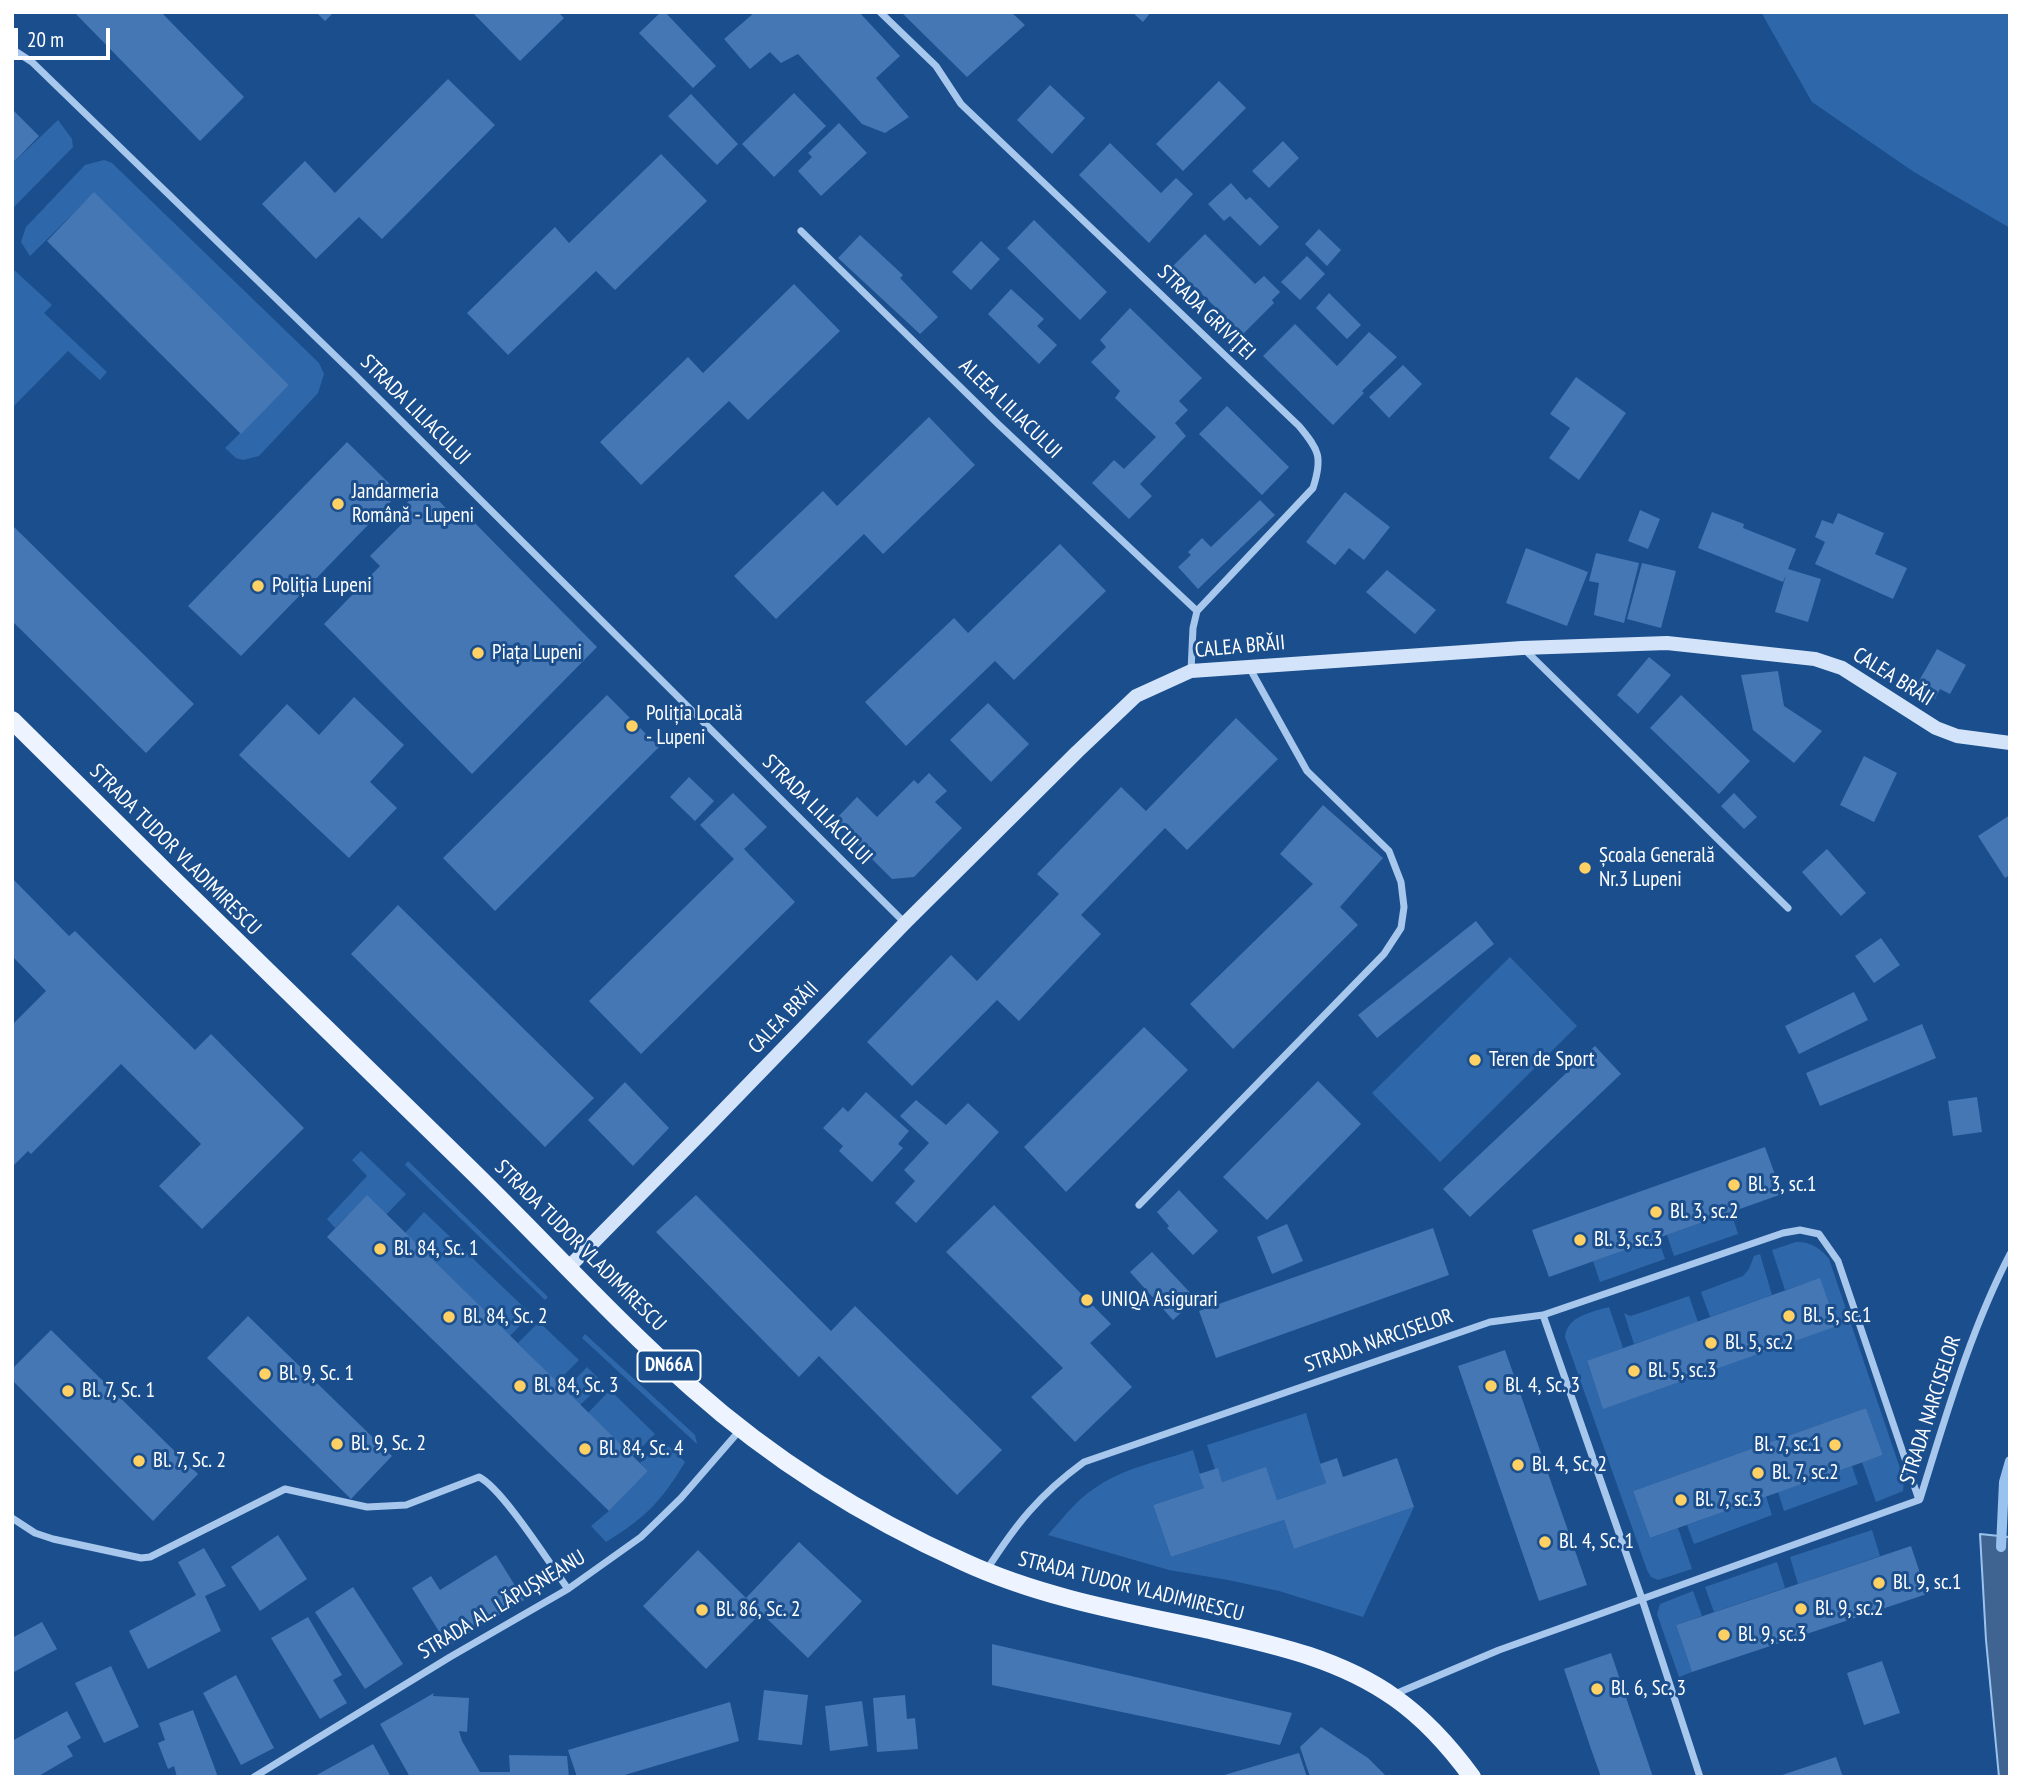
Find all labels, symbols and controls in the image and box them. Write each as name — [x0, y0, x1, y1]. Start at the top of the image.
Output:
scale bar — [18, 14, 114, 58]
text: 20 m — [27, 26, 64, 53]
street label: STRADA GRIVIŢEI — [1152, 260, 1260, 366]
street label: STRADA LILIACULUI — [355, 350, 475, 470]
street label: ALEEA LILIACULUI — [953, 354, 1067, 464]
place label: Jandarmeria Română - Lupeni — [352, 479, 474, 529]
marker: Jandarmeria Română - Lupeni — [330, 496, 346, 512]
place label: Poliția Lupeni — [272, 573, 372, 599]
marker: Poliția Lupeni — [250, 578, 266, 594]
street label: CALEA BRĂII — [1194, 631, 1286, 663]
place label: Piața Lupeni — [492, 640, 582, 666]
street label: CALEA BRĂII — [1848, 642, 1938, 712]
marker: Piața Lupeni — [470, 645, 486, 661]
place label: Poliția Locală - Lupeni — [646, 701, 743, 751]
marker: Poliția Locală - Lupeni — [624, 718, 640, 734]
street label: STRADA LILIACULUI — [757, 750, 877, 870]
street label: STRADA TUDOR VLADIMIRESCU — [84, 759, 266, 941]
place label: Școala Generală Nr.3 Lupeni — [1599, 843, 1715, 893]
marker: Școala Generală Nr.3 Lupeni — [1577, 860, 1593, 876]
street label: CALEA BRĂII — [744, 977, 824, 1059]
place label: Teren de Sport — [1489, 1047, 1594, 1073]
marker: Teren de Sport — [1467, 1052, 1483, 1068]
street label: STRADA TUDOR VLADIMIRESCU — [489, 1155, 671, 1337]
place label: Bl. 3, sc.1 — [1748, 1172, 1817, 1198]
marker: Bl. 3, sc.1 — [1726, 1177, 1742, 1193]
place label: Bl. 3, sc.2 — [1670, 1199, 1739, 1225]
marker: Bl. 3, sc.2 — [1648, 1204, 1664, 1220]
place label: Bl. 3, sc.3 — [1594, 1227, 1663, 1253]
marker: Bl. 3, sc.3 — [1572, 1232, 1588, 1248]
place label: Bl. 84, Sc. 1 — [394, 1236, 478, 1262]
marker: Bl. 84, Sc. 1 — [372, 1241, 388, 1257]
place label: UNIQA Asigurari — [1101, 1287, 1218, 1313]
marker: UNIQA Asigurari — [1079, 1292, 1095, 1308]
place label: Bl. 5, sc.1 — [1803, 1303, 1872, 1329]
place label: Bl. 84, Sc. 2 — [463, 1304, 547, 1330]
street label: STRADA NARCISELOR — [1302, 1304, 1456, 1378]
marker: Bl. 5, sc.1 — [1781, 1308, 1797, 1324]
marker: Bl. 84, Sc. 2 — [441, 1309, 457, 1325]
place label: Bl. 5, sc.2 — [1725, 1330, 1794, 1356]
street label: STRADA NARCISELOR — [1895, 1332, 1967, 1488]
marker: Bl. 5, sc.2 — [1703, 1335, 1719, 1351]
road number: DN66A — [638, 1350, 700, 1382]
place label: Bl. 5, sc.3 — [1648, 1358, 1717, 1384]
place label: Bl. 9, Sc. 1 — [279, 1361, 354, 1387]
marker: Bl. 5, sc.3 — [1626, 1363, 1642, 1379]
marker: Bl. 9, Sc. 1 — [257, 1366, 273, 1382]
place label: Bl. 84, Sc. 3 — [534, 1373, 618, 1399]
place label: Bl. 4, Sc. 3 — [1505, 1373, 1580, 1399]
place label: Bl. 7, Sc. 1 — [82, 1378, 155, 1404]
marker: Bl. 84, Sc. 3 — [512, 1378, 528, 1394]
marker: Bl. 4, Sc. 3 — [1483, 1378, 1499, 1394]
marker: Bl. 7, Sc. 1 — [60, 1383, 76, 1399]
place label: Bl. 9, Sc. 2 — [351, 1431, 426, 1457]
place label: Bl. 7, sc.1 — [1754, 1432, 1821, 1458]
marker: Bl. 9, Sc. 2 — [329, 1436, 345, 1452]
place label: Bl. 84, Sc. 4 — [599, 1436, 683, 1462]
marker: Bl. 7, sc.1 — [1827, 1437, 1843, 1453]
marker: Bl. 84, Sc. 4 — [577, 1441, 593, 1457]
place label: Bl. 7, Sc. 2 — [153, 1448, 226, 1474]
place label: Bl. 4, Sc. 2 — [1532, 1452, 1607, 1478]
marker: Bl. 7, Sc. 2 — [131, 1453, 147, 1469]
marker: Bl. 4, Sc. 2 — [1510, 1457, 1526, 1473]
place label: Bl. 7, sc.2 — [1772, 1460, 1839, 1486]
marker: Bl. 7, sc.2 — [1750, 1465, 1766, 1481]
place label: Bl. 7, sc.3 — [1695, 1487, 1762, 1513]
marker: Bl. 7, sc.3 — [1673, 1492, 1689, 1508]
place label: Bl. 4, Sc. 1 — [1559, 1529, 1634, 1555]
marker: Bl. 4, Sc. 1 — [1537, 1534, 1553, 1550]
street label: STRADA AL. LĂPUȘNEANU — [414, 1545, 590, 1665]
street label: STRADA TUDOR VLADIMIRESCU — [1016, 1547, 1246, 1627]
place label: Bl. 9, sc.1 — [1893, 1570, 1962, 1596]
marker: Bl. 9, sc.1 — [1871, 1575, 1887, 1591]
place label: Bl. 9, sc.2 — [1815, 1596, 1884, 1622]
place label: Bl. 86, Sc. 2 — [716, 1597, 800, 1623]
marker: Bl. 9, sc.2 — [1793, 1601, 1809, 1617]
marker: Bl. 86, Sc. 2 — [694, 1602, 710, 1618]
place label: Bl. 9, sc.3 — [1738, 1622, 1807, 1648]
marker: Bl. 9, sc.3 — [1716, 1627, 1732, 1643]
place label: Bl. 6, Sc. 3 — [1611, 1676, 1686, 1702]
marker: Bl. 6, Sc. 3 — [1589, 1681, 1605, 1697]

